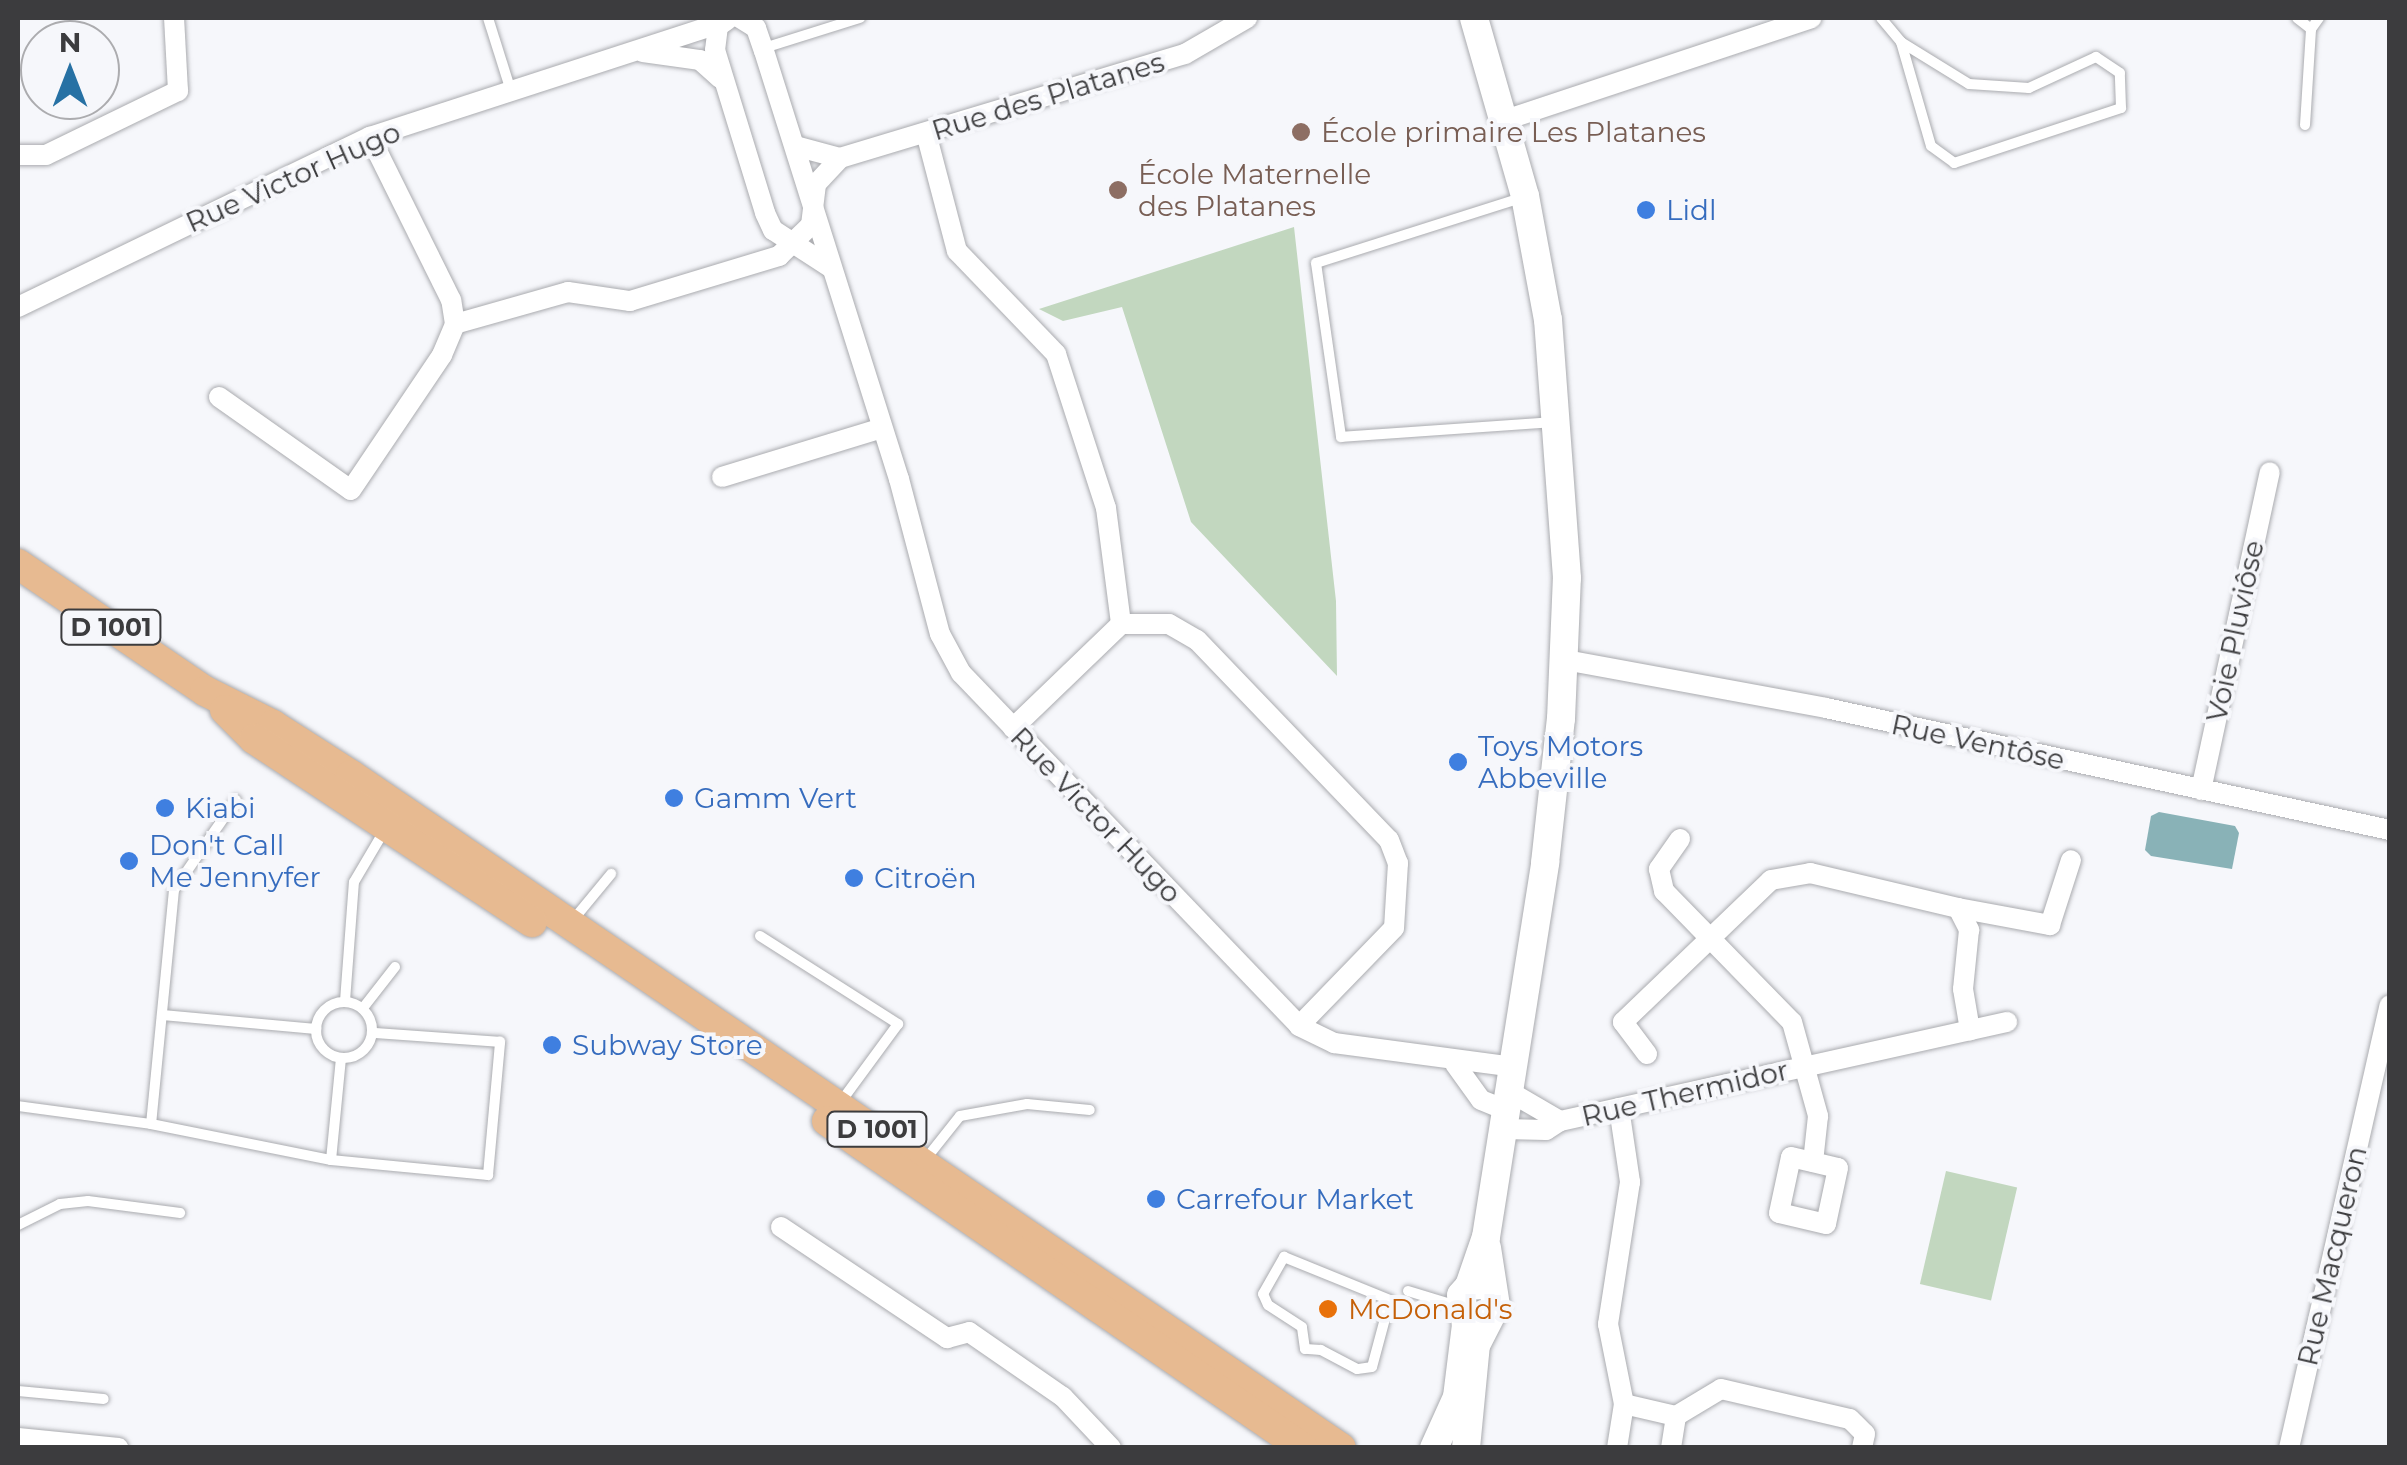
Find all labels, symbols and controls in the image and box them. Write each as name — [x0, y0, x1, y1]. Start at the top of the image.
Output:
north arrow — [20, 20, 120, 120]
text: N — [59, 25, 81, 59]
street label: Rue des Platanes — [928, 45, 1168, 147]
street label: Rue Victor Hugo — [181, 115, 405, 239]
place label: École primaire Les Platanes — [1321, 115, 1706, 149]
marker: École primaire Les Platanes — [1290, 121, 1312, 143]
place label: École Maternelle des Platanes — [1138, 157, 1371, 223]
marker: École Maternelle des Platanes — [1107, 179, 1129, 201]
place label: Lidl — [1666, 193, 1717, 227]
marker: Lidl — [1635, 199, 1657, 221]
street label: Voie Pluviôse — [2199, 537, 2271, 725]
road number: D 1001 — [58, 607, 164, 647]
street label: Rue Ventôse — [1888, 707, 2068, 777]
street label: Rue Victor Hugo — [1004, 720, 1188, 910]
place label: Toys Motors Abbeville — [1478, 729, 1643, 795]
marker: Toys Motors Abbeville — [1447, 751, 1469, 773]
place label: Gamm Vert — [694, 781, 857, 815]
marker: Gamm Vert — [663, 787, 685, 809]
place label: Kiabi — [185, 791, 255, 825]
marker: Kiabi — [154, 797, 176, 819]
place label: Don't Call Me Jennyfer — [149, 828, 321, 894]
marker: Don't Call Me Jennyfer — [118, 850, 140, 872]
place label: Citroën — [874, 861, 977, 895]
marker: Citroën — [843, 867, 865, 889]
place label: Subway Store — [572, 1028, 763, 1062]
marker: Subway Store — [541, 1034, 563, 1056]
street label: Rue Thermidor — [1578, 1053, 1792, 1133]
road number: D 1001 — [824, 1109, 930, 1149]
street label: Rue Macqueron — [2290, 1143, 2374, 1369]
place label: Carrefour Market — [1176, 1182, 1414, 1216]
marker: Carrefour Market — [1145, 1188, 1167, 1210]
place label: McDonald's — [1348, 1292, 1512, 1326]
marker: McDonald's — [1317, 1298, 1339, 1320]

